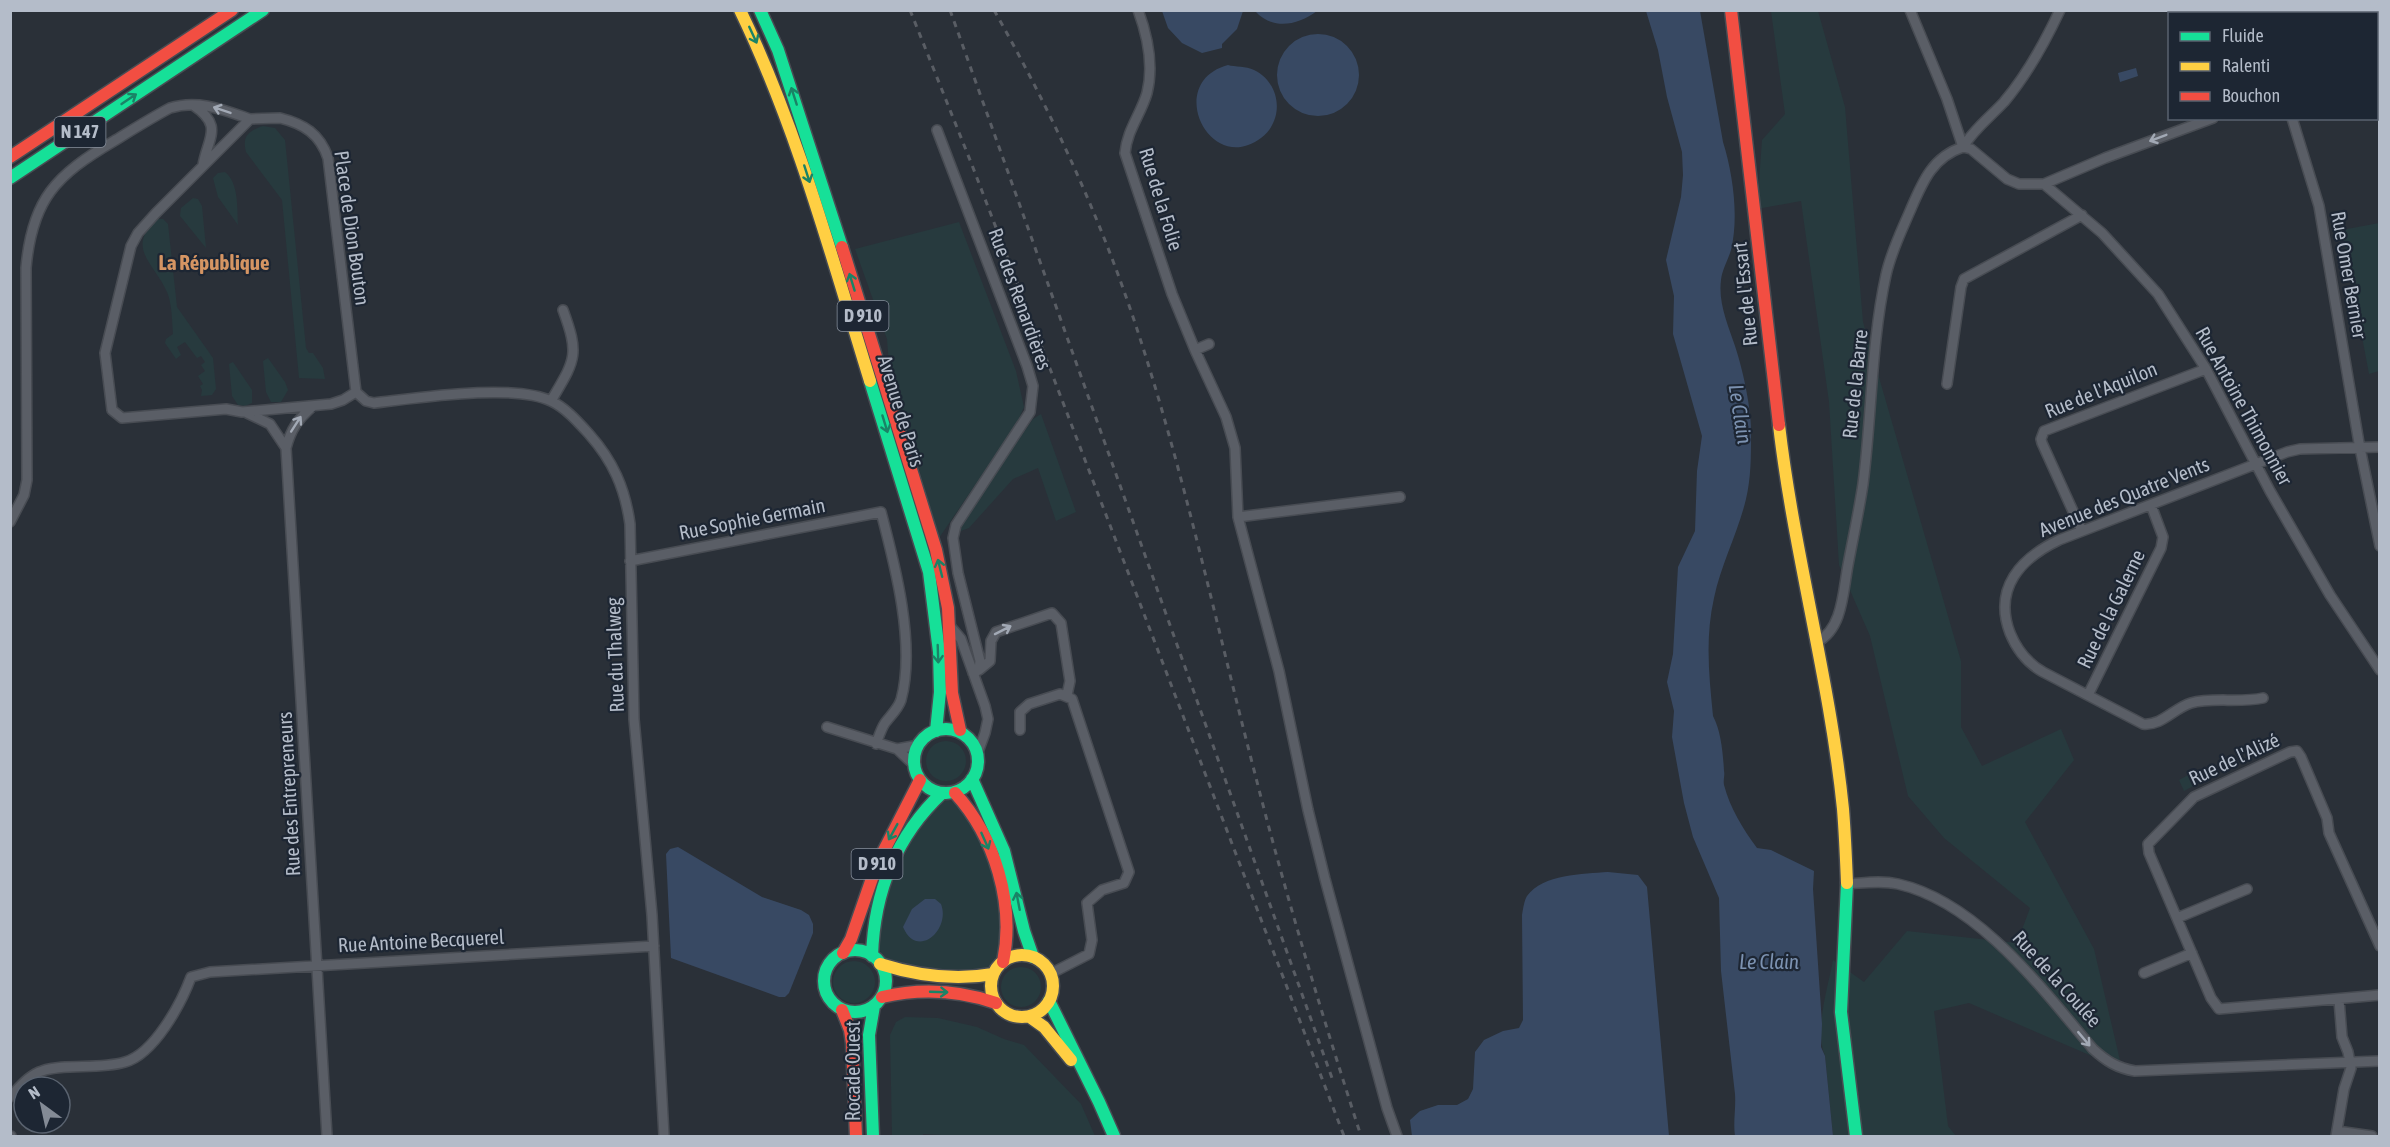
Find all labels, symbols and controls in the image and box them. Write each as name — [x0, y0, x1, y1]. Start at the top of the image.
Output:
legend — [2168, 12, 2378, 120]
text: Fluide — [2222, 25, 2264, 46]
one-way arrow — [747, 26, 759, 44]
text: Ralenti — [2222, 55, 2270, 76]
text: Bouchon — [2222, 85, 2280, 106]
one-way arrow — [788, 87, 799, 106]
one-way arrow — [120, 93, 137, 105]
one-way arrow — [213, 103, 232, 114]
road number: N 147 — [54, 117, 106, 147]
one-way arrow — [2149, 133, 2168, 144]
street label: Rue de la Folie — [1135, 145, 1188, 253]
street label: Place de Dion Bouton — [330, 149, 375, 307]
one-way arrow — [802, 164, 813, 183]
street label: Rue Omer Bernier — [2327, 209, 2372, 342]
street label: Rue des Renardières — [984, 225, 1057, 373]
street label: Rue de l'Essart — [1728, 241, 1761, 347]
district label: La République — [159, 250, 269, 274]
one-way arrow — [846, 273, 857, 292]
road number: D 910 — [838, 301, 888, 331]
street label: Rue Antoine Thimonnier — [2191, 323, 2298, 490]
street label: Rue de la Barre — [1837, 328, 1872, 440]
street label: Avenue de Paris — [874, 352, 929, 470]
street label: Rue de l'Aquilon — [2041, 357, 2160, 423]
water label: Le Clain — [1724, 382, 1758, 445]
one-way arrow — [880, 414, 891, 433]
one-way arrow — [290, 417, 302, 433]
street label: Avenue des Quatre Vents — [2035, 452, 2212, 541]
street label: Rue Sophie Germain — [677, 493, 827, 544]
street label: Rue de la Galerne — [2072, 546, 2149, 672]
one-way arrow — [934, 559, 946, 578]
street label: Rue du Thalweg — [601, 597, 628, 713]
one-way arrow — [993, 624, 1011, 635]
one-way arrow — [932, 643, 944, 663]
street label: Rue des Entrepreneurs — [273, 711, 304, 877]
street label: Rue de l'Alizé — [2185, 728, 2283, 789]
one-way arrow — [887, 822, 898, 840]
one-way arrow — [980, 832, 992, 850]
road number: D 910 — [852, 849, 902, 879]
one-way arrow — [1012, 892, 1023, 911]
street label: Rue Antoine Becquerel — [337, 925, 505, 956]
street label: Rue de la Coulée — [2008, 926, 2107, 1031]
water label: Le Clain — [1739, 949, 1799, 973]
one-way arrow — [929, 986, 949, 997]
street label: Rocade Ouest — [841, 1020, 864, 1121]
one-way arrow — [2078, 1031, 2091, 1047]
north arrow — [12, 1075, 72, 1135]
text: N — [25, 1082, 43, 1103]

